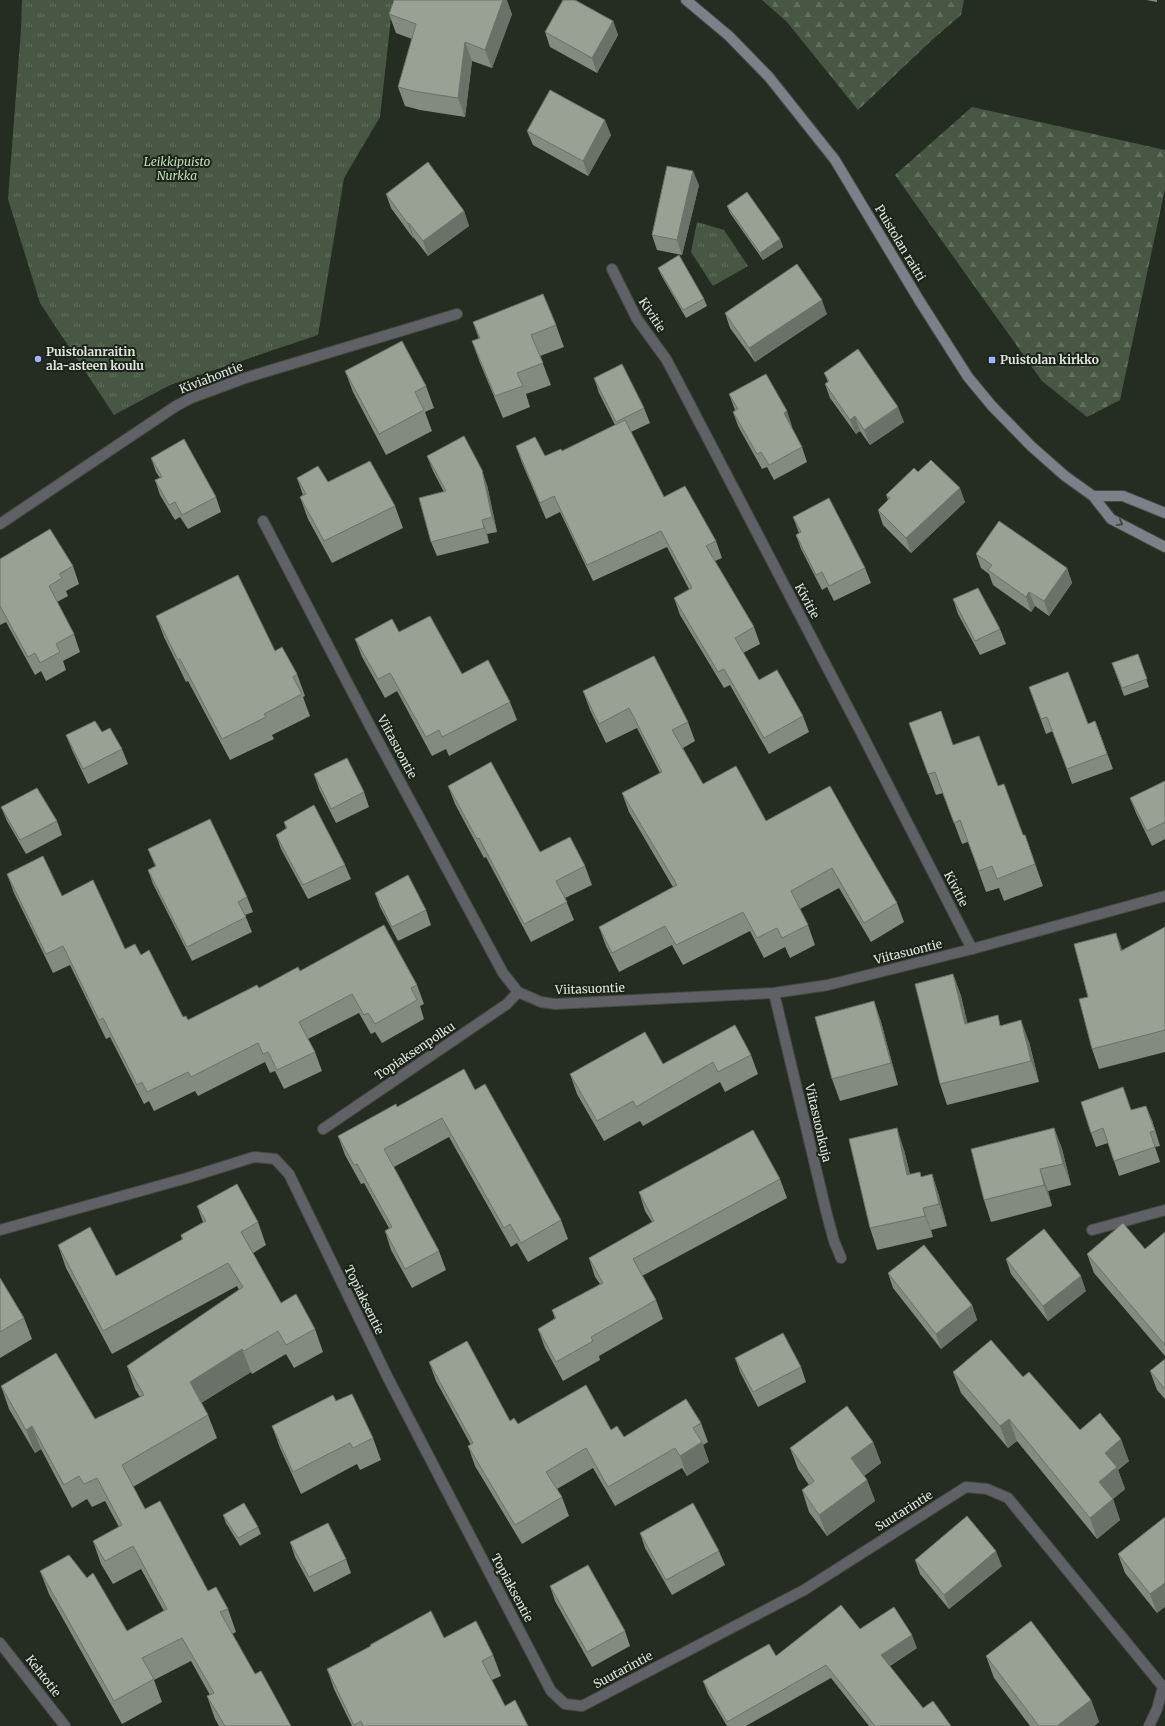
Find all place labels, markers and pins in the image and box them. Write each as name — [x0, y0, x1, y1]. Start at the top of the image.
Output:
place label: Puistolanraitin ala-asteen koulu — [46, 344, 144, 373]
place label: Puistolan kirkko — [1000, 352, 1099, 367]
marker: Puistolanraitin ala-asteen koulu — [33, 354, 43, 364]
marker: Puistolan kirkko — [987, 355, 997, 365]

